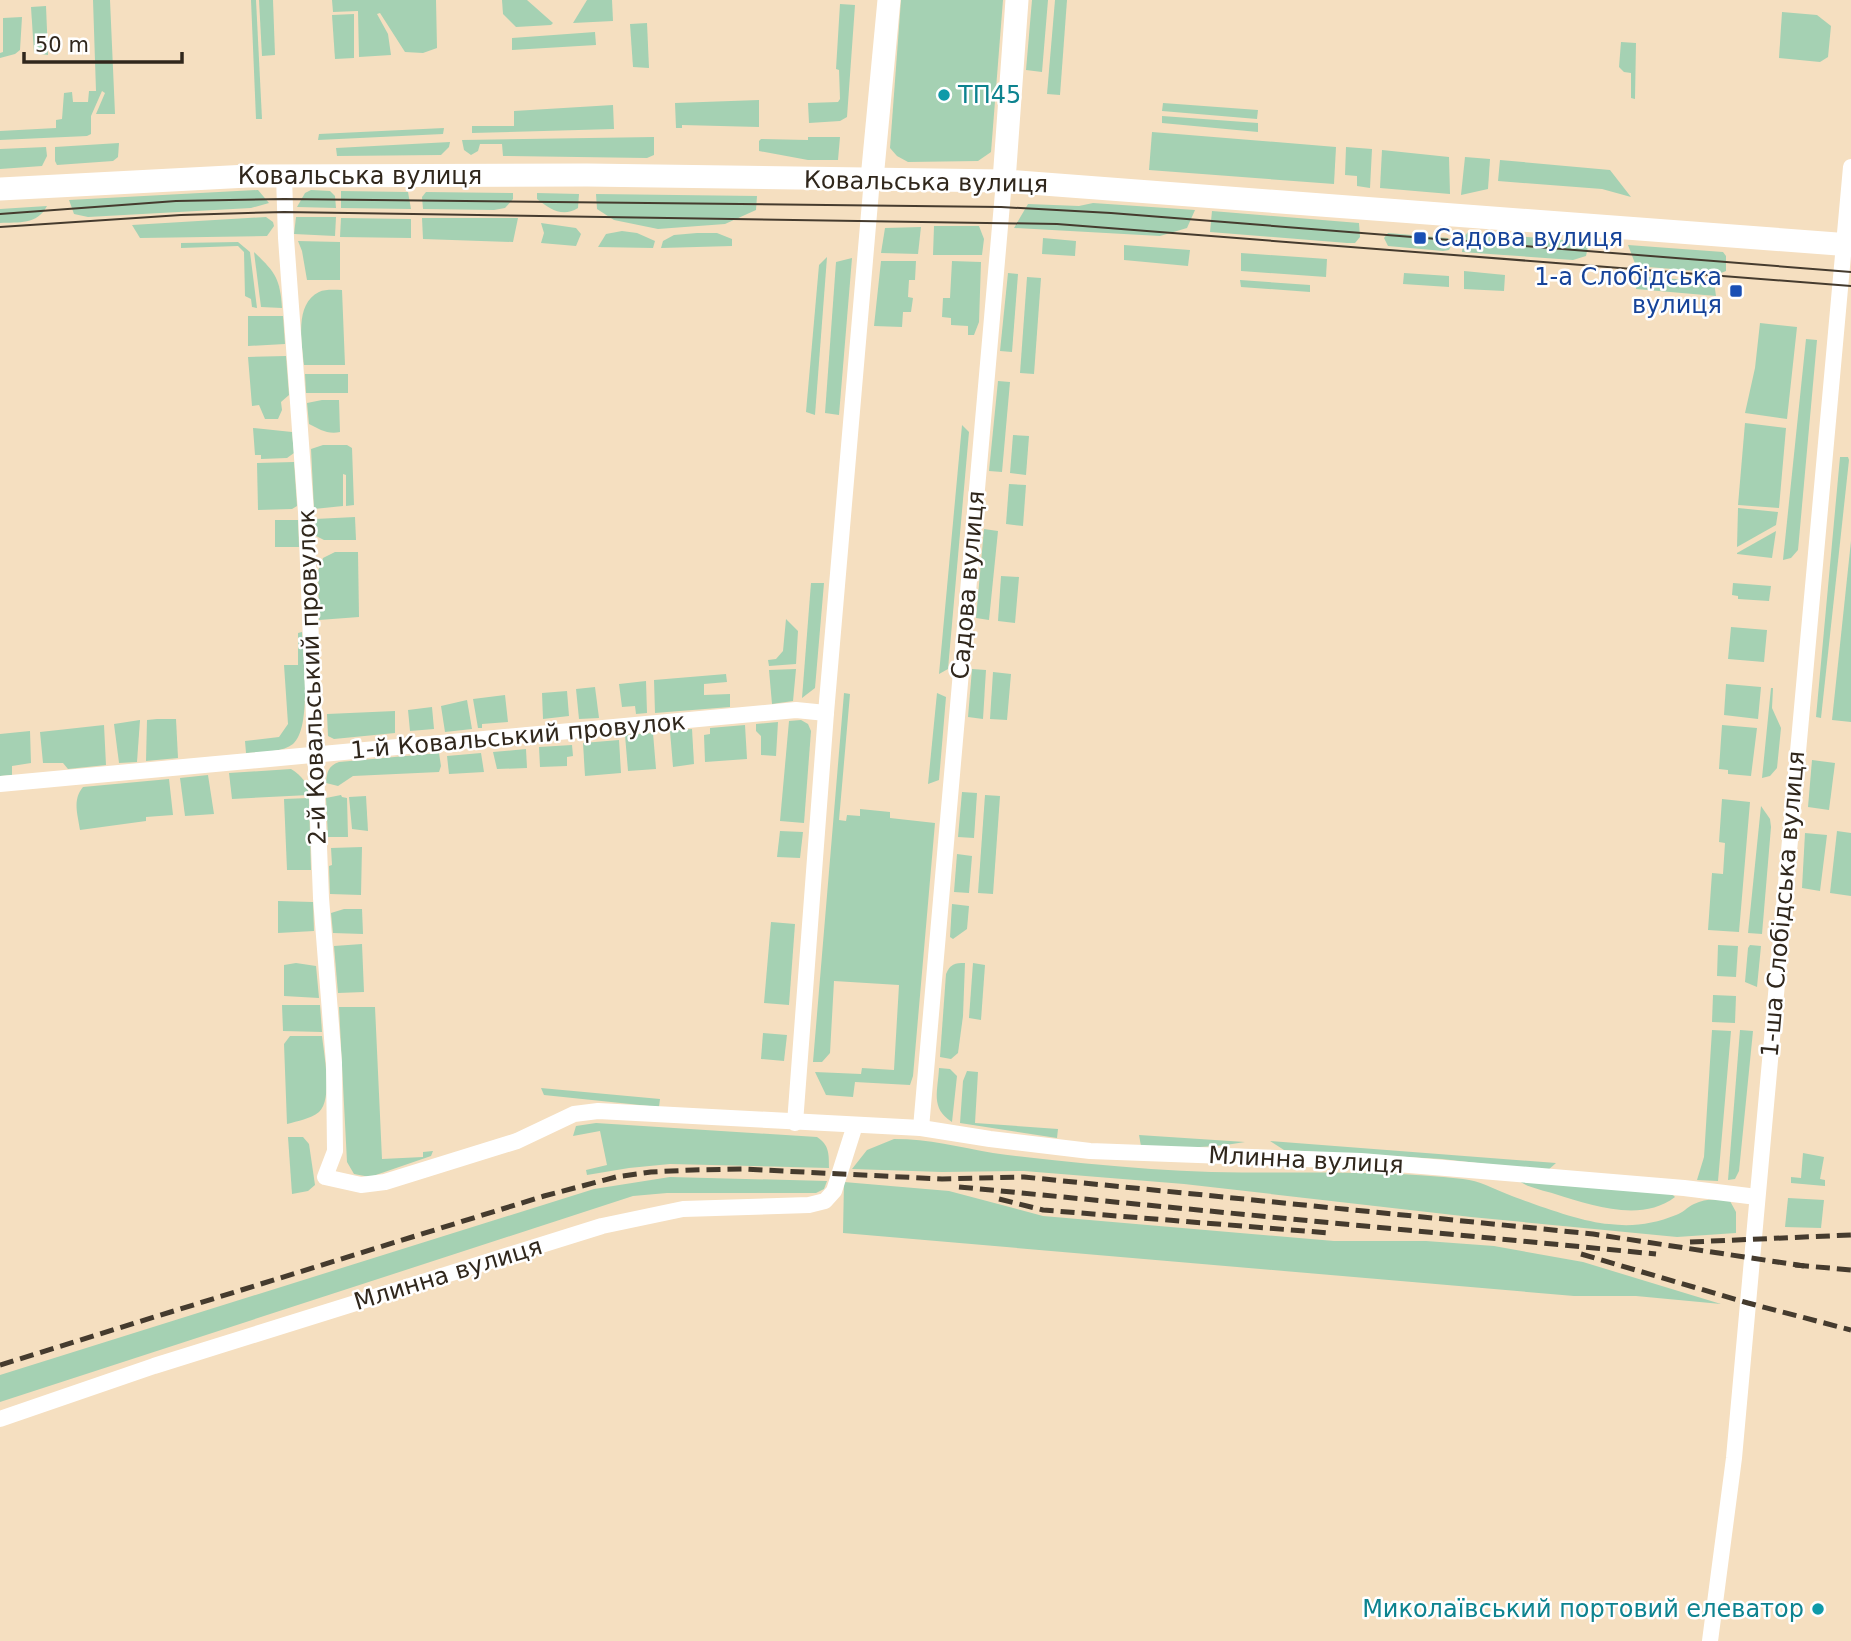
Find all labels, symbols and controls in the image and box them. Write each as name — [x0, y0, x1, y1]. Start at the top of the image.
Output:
scale bar — [24, 21, 182, 65]
text: 50 m — [35, 33, 89, 57]
place label: ТП45 — [957, 81, 1021, 109]
marker: ТП45 — [936, 87, 952, 103]
street label: Ковальська вулиця — [238, 162, 482, 190]
street label: Ковальська вулиця — [804, 166, 1048, 198]
place label: Садова вулиця — [1434, 224, 1623, 252]
marker: Садова вулиця — [1412, 230, 1428, 246]
place label: 1-а Слобідська вулиця — [1534, 263, 1722, 319]
marker: 1-а Слобідська вулиця — [1728, 283, 1744, 299]
street label: Садова вулиця — [946, 489, 990, 681]
street label: 2-й Ковальський провулок — [292, 508, 332, 846]
street label: 1-й Ковальський провулок — [349, 707, 687, 765]
street label: 1-ша Слобідська вулиця — [1756, 750, 1810, 1058]
street label: Млинна вулиця — [1208, 1141, 1404, 1179]
street label: Млинна вулиця — [350, 1232, 546, 1316]
place label: Миколаївський портовий елеватор — [1362, 1595, 1804, 1623]
marker: Миколаївський портовий елеватор — [1810, 1601, 1826, 1617]

